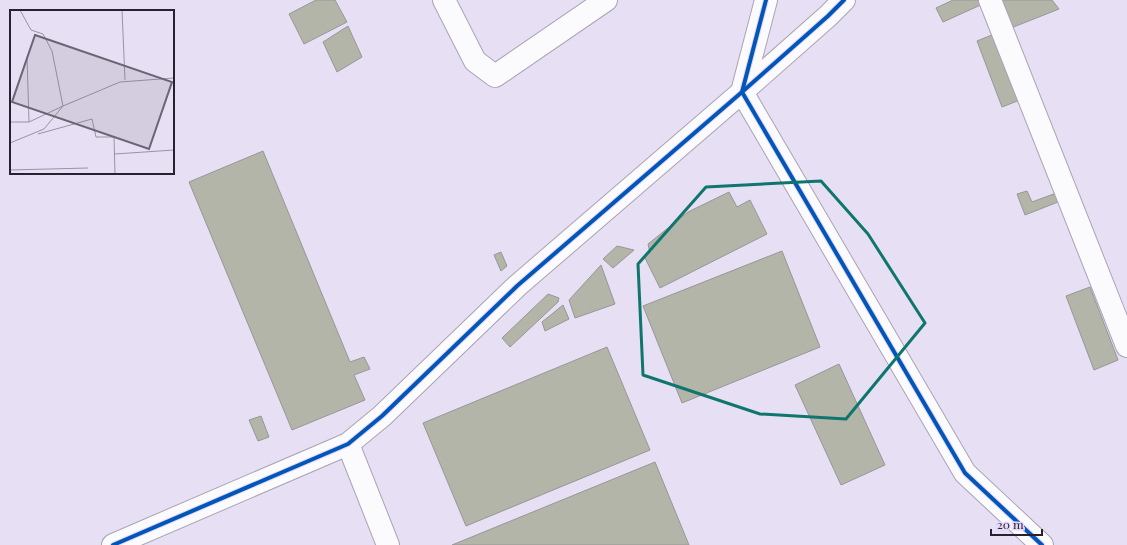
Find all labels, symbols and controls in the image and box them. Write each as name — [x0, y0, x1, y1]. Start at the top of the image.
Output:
inset map — [10, 10, 174, 174]
scale bar — [991, 511, 1042, 537]
text: 20 m — [997, 516, 1024, 532]

